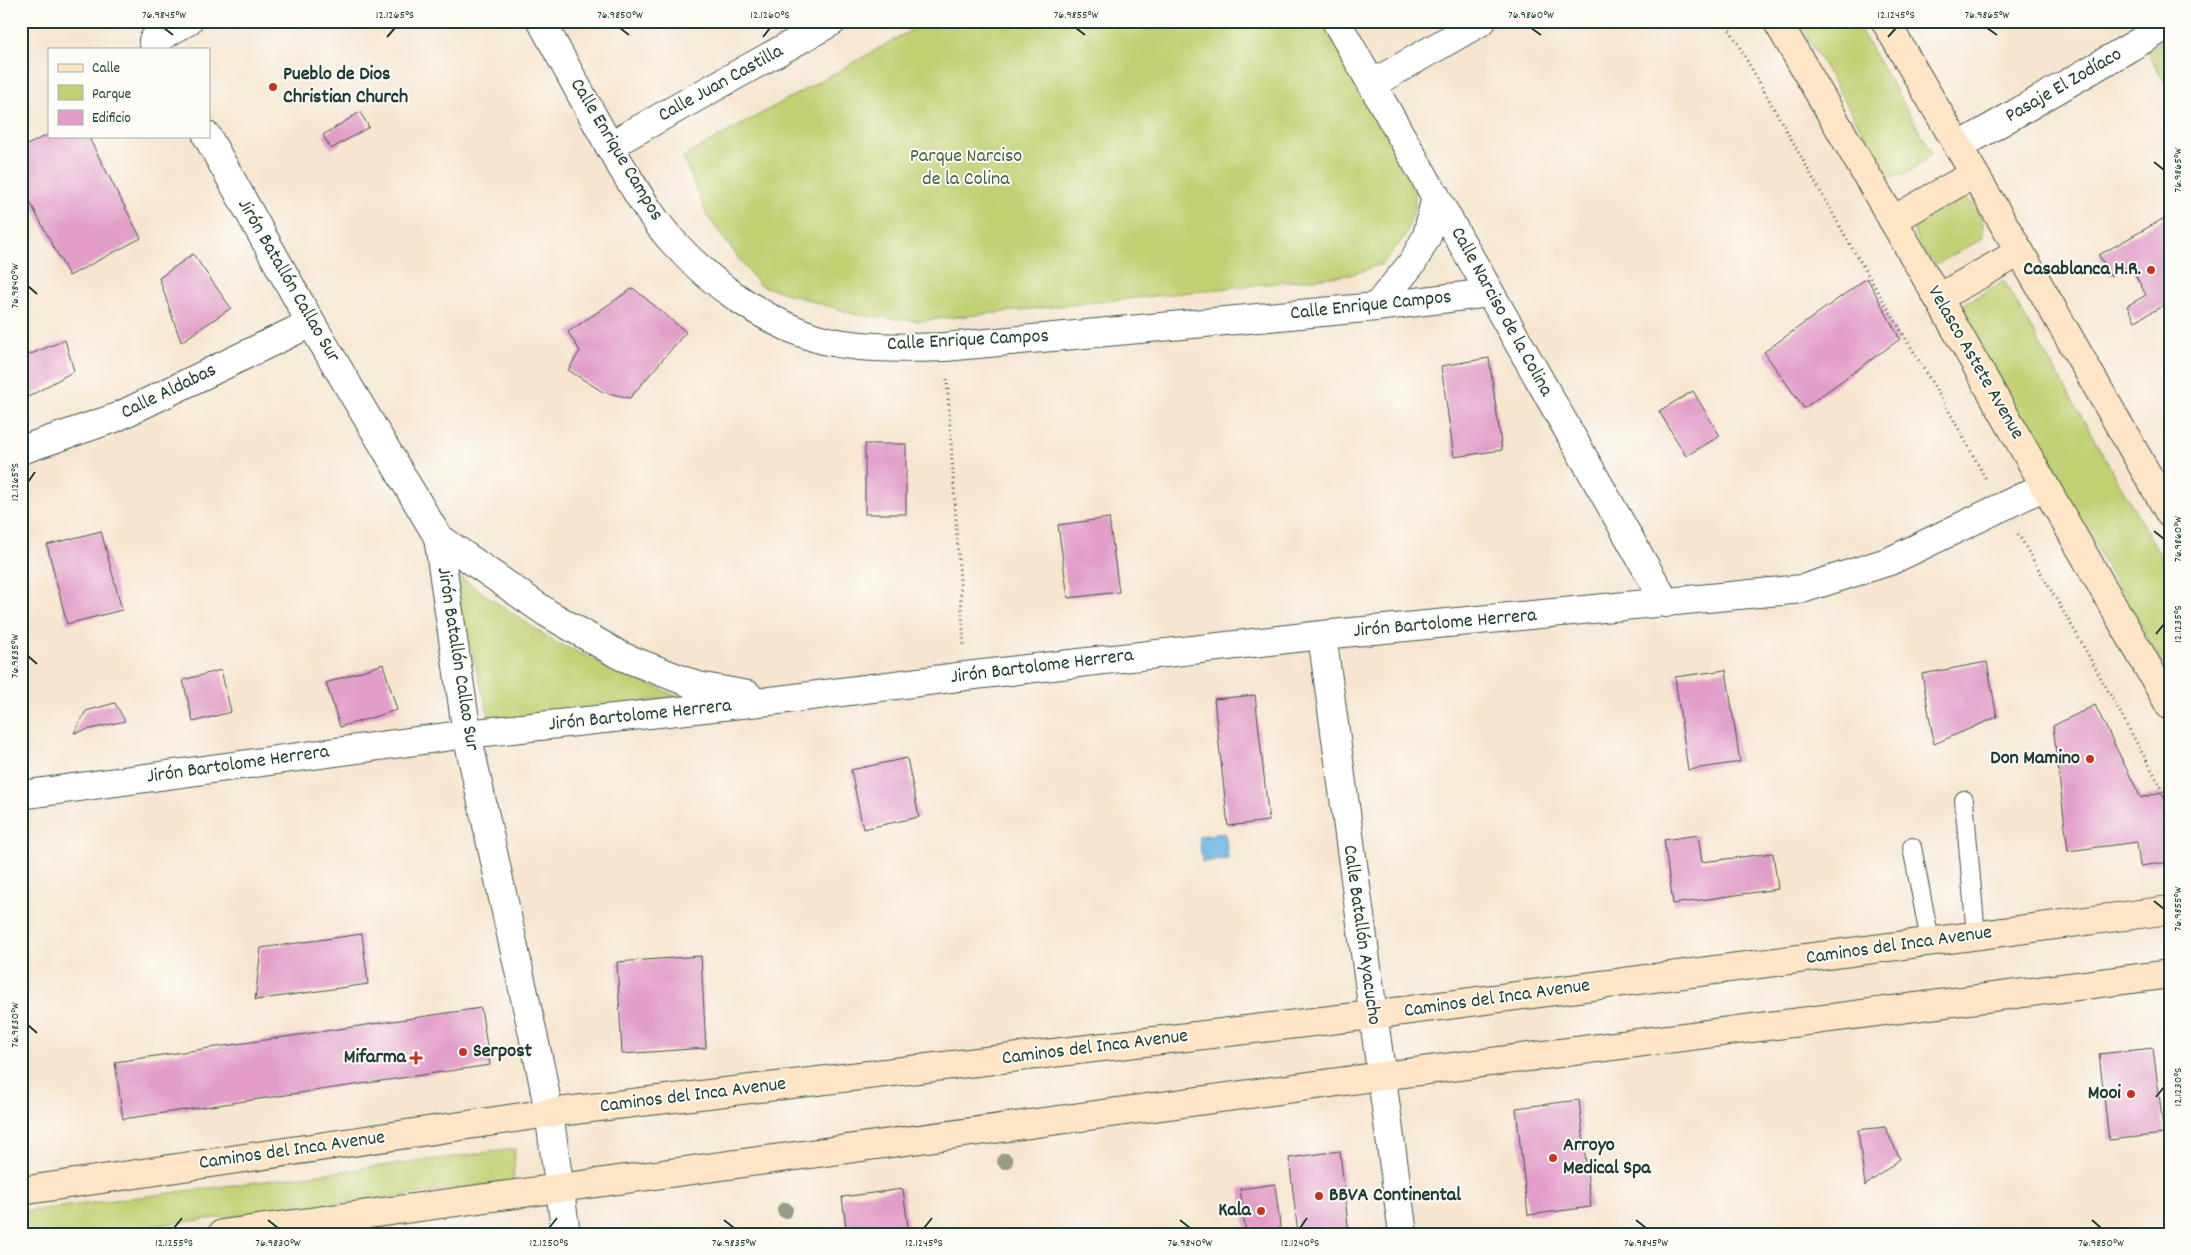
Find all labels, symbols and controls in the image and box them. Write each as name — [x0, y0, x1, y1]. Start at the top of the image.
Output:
text: 76.9845°W — [142, 7, 186, 24]
text: 12.1265°S — [376, 7, 414, 24]
text: 76.9850°W — [597, 7, 643, 24]
text: 12.1260°S — [750, 7, 790, 24]
text: 76.9855°W — [1054, 7, 1098, 24]
text: 76.9860°W — [1508, 7, 1554, 24]
text: 12.1245°S — [1877, 7, 1915, 24]
text: 76.9865°W — [1965, 7, 2010, 24]
street label: Calle Juan Castilla — [653, 38, 789, 130]
street label: Pasaje El Zodíaco — [2001, 41, 2128, 131]
legend — [48, 48, 210, 138]
text: Calle — [92, 58, 121, 80]
place label: Pueblo de Dios Christian Church — [283, 61, 408, 112]
street label: Calle Enrique Campos — [562, 73, 670, 227]
marker: Pueblo de Dios Christian Church — [267, 81, 279, 93]
text: Parque — [92, 84, 132, 106]
text: Edificio — [92, 108, 131, 130]
park label: Parque Narciso de la Colina — [910, 143, 1022, 194]
text: 76.9865°W — [2170, 147, 2187, 192]
street label: Jirón Batallón Callao Sur — [230, 194, 347, 369]
street label: Calle Narciso de la Colina — [1443, 222, 1560, 402]
place label: Casablanca H.R. — [2023, 256, 2141, 284]
text: 76.9840°W — [7, 263, 24, 309]
marker: Casablanca H.R. — [2145, 264, 2157, 276]
street label: Velasco Astete Avenue — [1920, 281, 2031, 445]
street label: Calle Enrique Campos — [1289, 284, 1453, 328]
street label: Calle Enrique Campos — [886, 323, 1050, 359]
street label: Calle Aldabas — [117, 357, 221, 427]
text: 12.1265°S — [7, 463, 24, 501]
text: 76.9860°W — [2170, 516, 2187, 562]
street label: Jirón Batallón Callao Sur — [429, 565, 485, 753]
street label: Jirón Bartolome Herrera — [1352, 602, 1538, 646]
text: 12.1235°S — [2170, 605, 2187, 643]
text: 76.9835°W — [7, 634, 24, 678]
street label: Jirón Bartolome Herrera — [949, 642, 1136, 692]
street label: Jirón Bartolome Herrera — [547, 692, 734, 740]
street label: Jirón Bartolome Herrera — [145, 738, 332, 792]
place label: Don Mamino — [1990, 745, 2080, 773]
marker: Don Mamino — [2084, 753, 2096, 765]
street label: Calle Batallón Ayacucho — [1335, 843, 1387, 1027]
text: 76.9855°W — [2170, 887, 2187, 931]
street label: Caminos del Inca Avenue — [1804, 919, 1994, 973]
street label: Caminos del Inca Avenue — [1402, 972, 1592, 1026]
text: 76.9830°W — [7, 1002, 24, 1048]
street label: Caminos del Inca Avenue — [1000, 1023, 1190, 1073]
place label: Serpost — [473, 1038, 533, 1066]
place label: Mifarma — [344, 1044, 407, 1072]
marker: Serpost — [457, 1046, 469, 1058]
marker: Mifarma — [410, 1052, 422, 1064]
text: 12.1230°S — [2170, 1068, 2187, 1106]
street label: Caminos del Inca Avenue — [598, 1071, 788, 1121]
place label: Mooi — [2088, 1080, 2121, 1108]
marker: Mooi — [2125, 1088, 2137, 1100]
street label: Caminos del Inca Avenue — [197, 1124, 387, 1178]
place label: Arroyo Medical Spa — [1563, 1132, 1651, 1183]
marker: Arroyo Medical Spa — [1547, 1152, 1559, 1164]
place label: BBVA Continental — [1329, 1182, 1461, 1210]
marker: BBVA Continental — [1313, 1190, 1325, 1202]
place label: Kala — [1218, 1197, 1252, 1225]
marker: Kala — [1255, 1205, 1267, 1217]
text: 12.1255°S — [155, 1235, 193, 1252]
text: 76.9830°W — [255, 1235, 301, 1252]
text: 12.1250°S — [530, 1235, 568, 1252]
text: 76.9835°W — [712, 1235, 756, 1252]
text: 12.1245°S — [905, 1235, 943, 1252]
text: 76.9840°W — [1167, 1235, 1213, 1252]
text: 12.1240°S — [1281, 1235, 1319, 1252]
text: 76.9845°W — [1624, 1235, 1668, 1252]
text: 76.9850°W — [2078, 1235, 2124, 1252]

